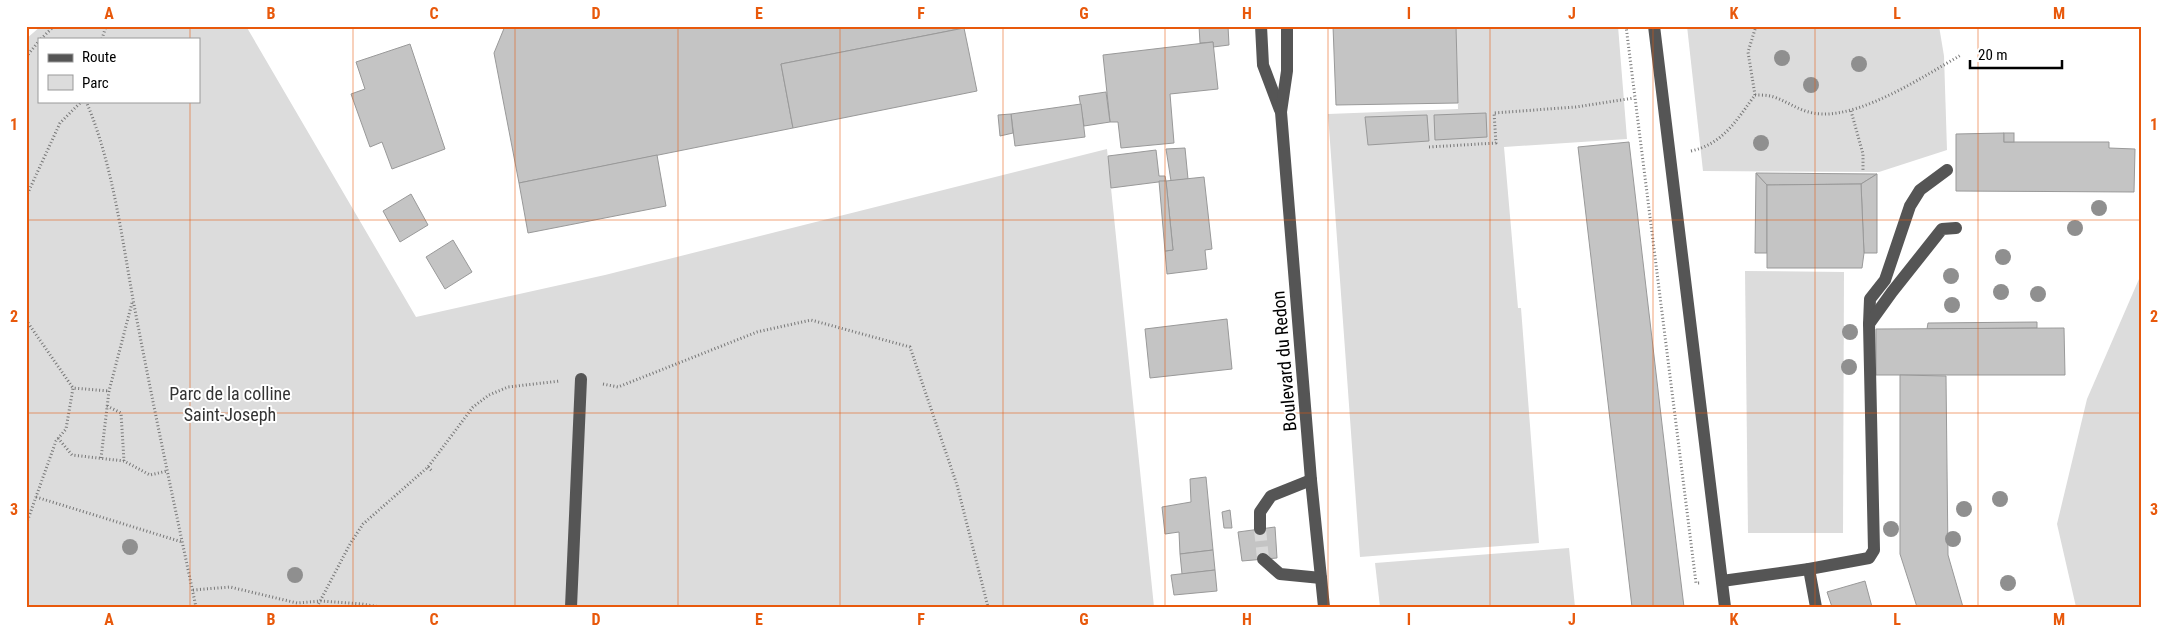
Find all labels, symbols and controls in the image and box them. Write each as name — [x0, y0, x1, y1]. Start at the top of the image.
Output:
text: A — [104, 4, 114, 23]
text: B — [267, 4, 276, 23]
text: C — [429, 4, 439, 23]
text: D — [591, 4, 601, 23]
text: E — [755, 4, 763, 23]
text: F — [917, 4, 925, 23]
text: G — [1079, 4, 1089, 23]
text: H — [1242, 4, 1252, 23]
text: I — [1407, 4, 1411, 23]
text: J — [1568, 4, 1576, 23]
text: K — [1730, 4, 1739, 23]
text: L — [1893, 4, 1901, 23]
text: M — [2053, 4, 2065, 23]
legend — [38, 38, 200, 102]
scale bar — [1970, 38, 2063, 70]
text: 20 m — [1978, 46, 2008, 64]
text: Route — [82, 48, 116, 66]
text: Parc — [82, 74, 109, 92]
text: 1 — [10, 115, 18, 134]
text: 1 — [2150, 115, 2158, 134]
street label: Boulevard du Redon — [1267, 290, 1301, 432]
text: 2 — [10, 307, 18, 326]
text: 2 — [2150, 307, 2158, 326]
park label: Parc de la colline Saint-Joseph — [169, 383, 291, 425]
text: 3 — [10, 500, 18, 519]
text: 3 — [2150, 500, 2158, 519]
text: A — [104, 610, 114, 629]
text: B — [267, 610, 276, 629]
text: C — [429, 610, 439, 629]
text: D — [591, 610, 601, 629]
text: E — [755, 610, 763, 629]
text: F — [917, 610, 925, 629]
text: G — [1079, 610, 1089, 629]
text: H — [1242, 610, 1252, 629]
text: I — [1407, 610, 1411, 629]
text: J — [1568, 610, 1576, 629]
text: K — [1730, 610, 1739, 629]
text: L — [1893, 610, 1901, 629]
text: M — [2053, 610, 2065, 629]

